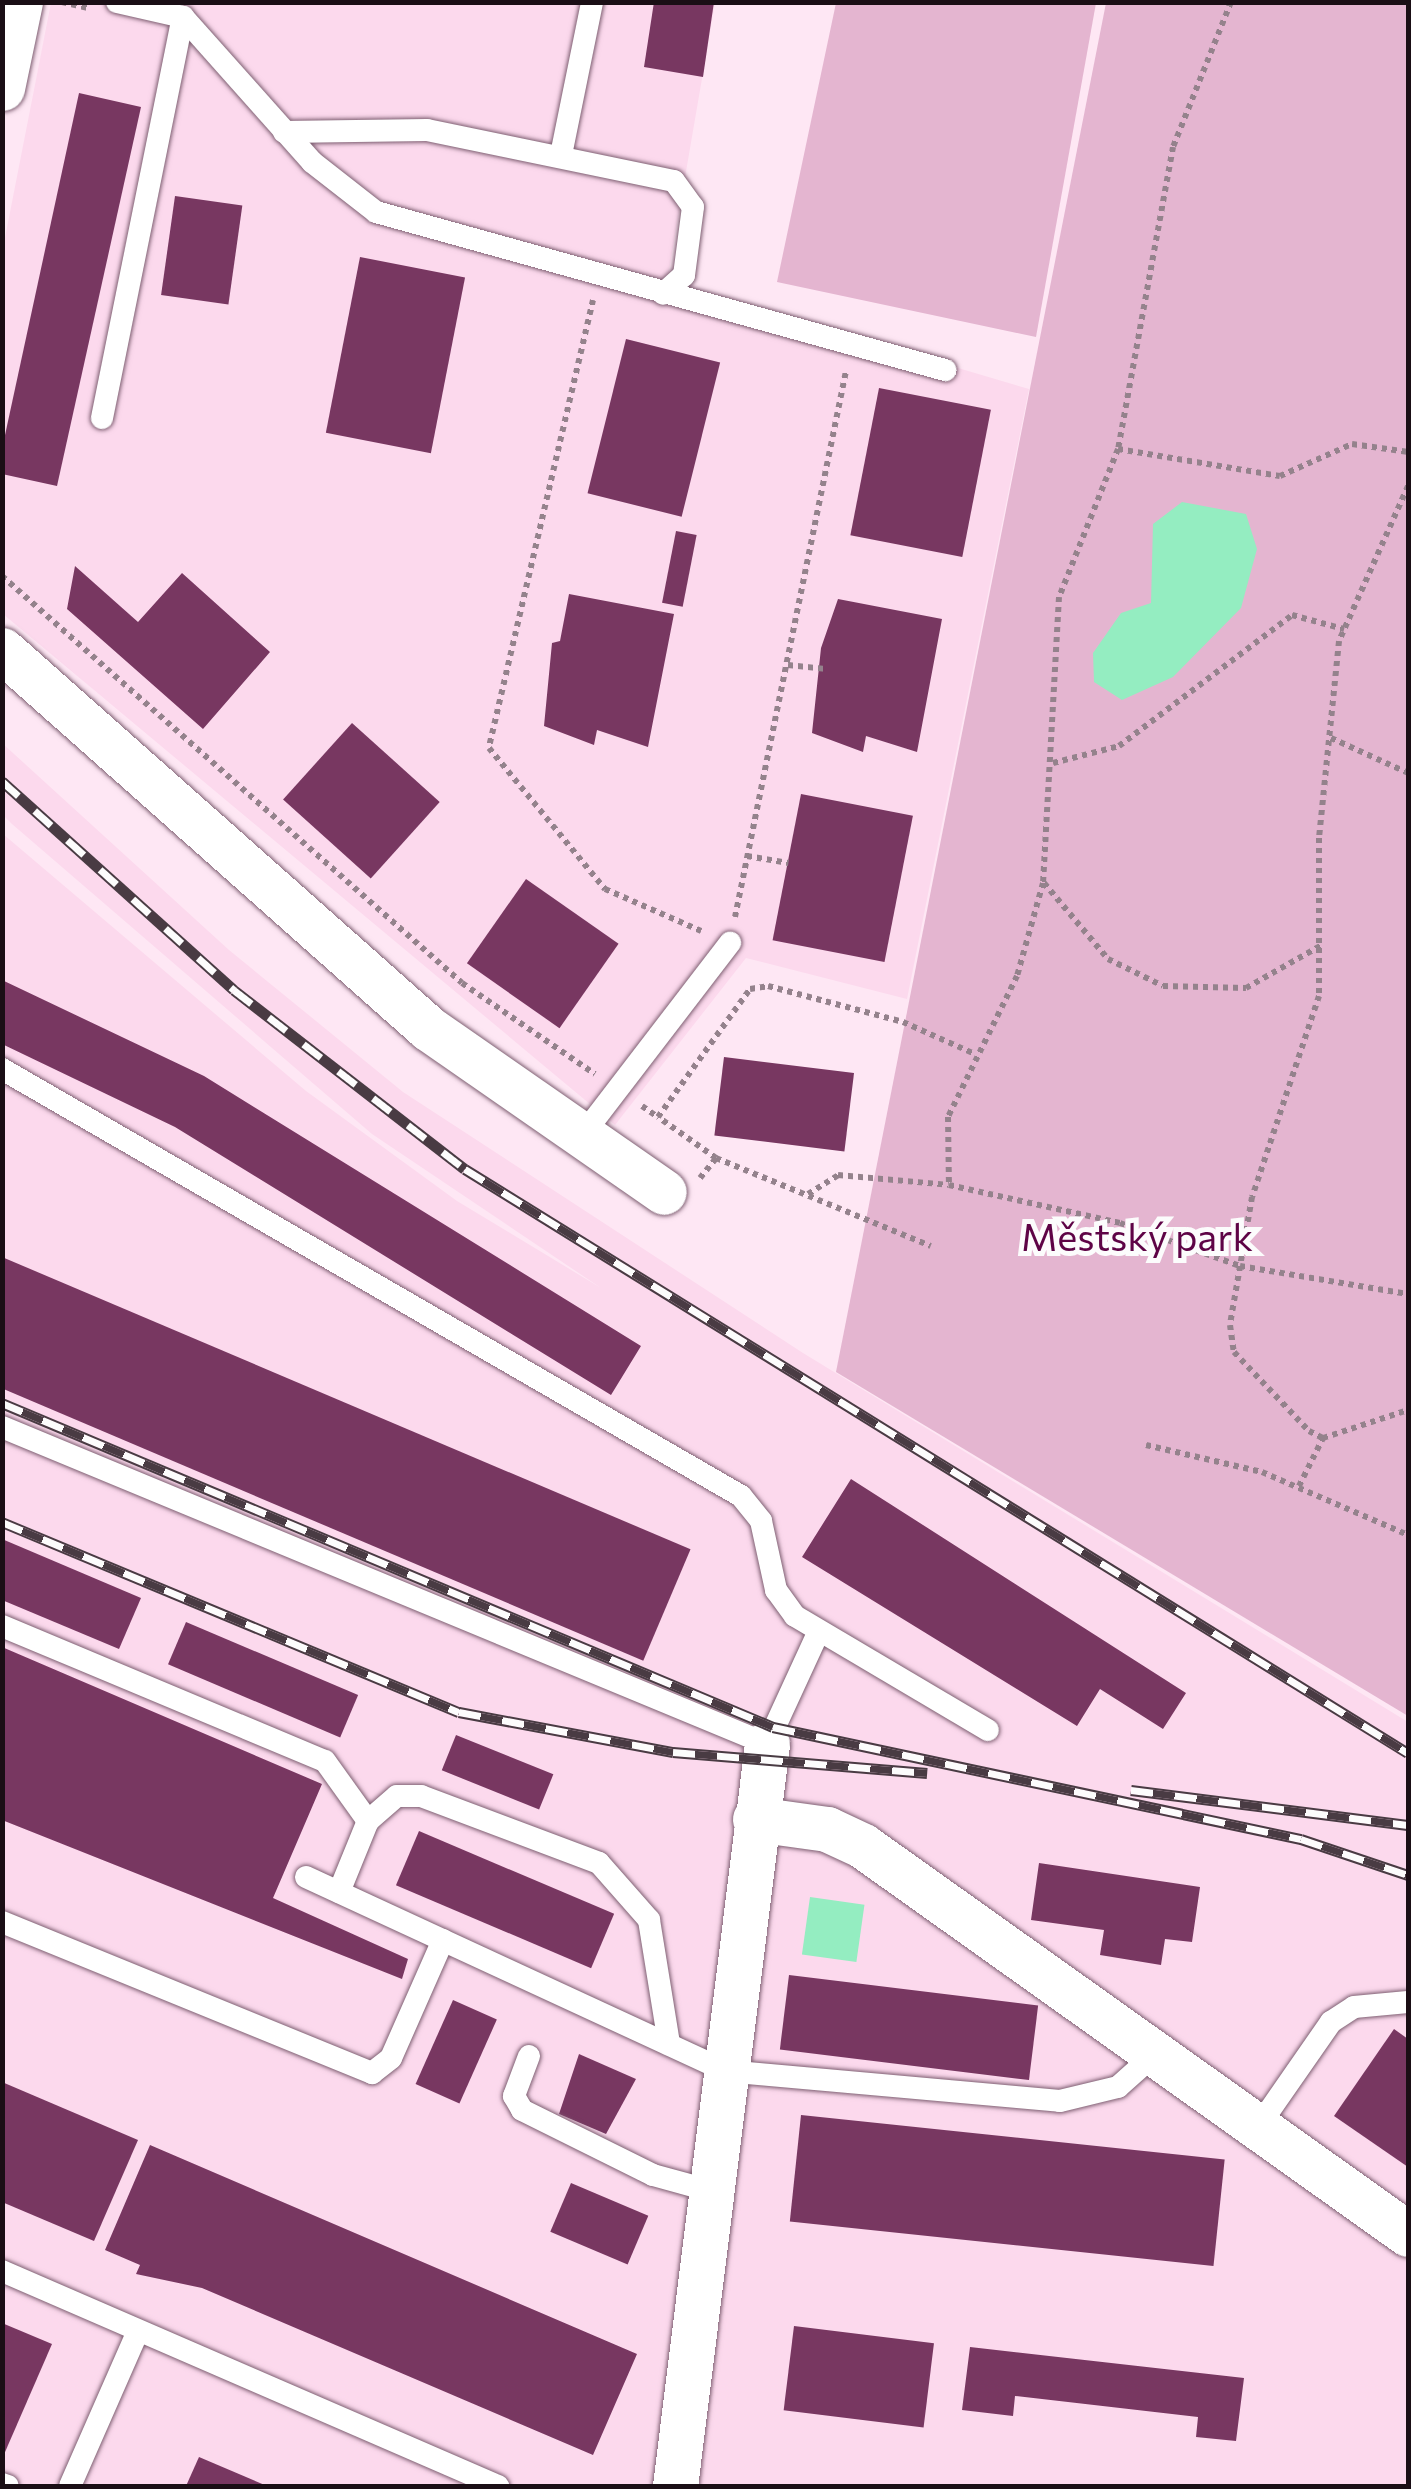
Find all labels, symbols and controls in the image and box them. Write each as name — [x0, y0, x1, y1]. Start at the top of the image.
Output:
park label: Městský park — [1021, 1213, 1253, 1259]

